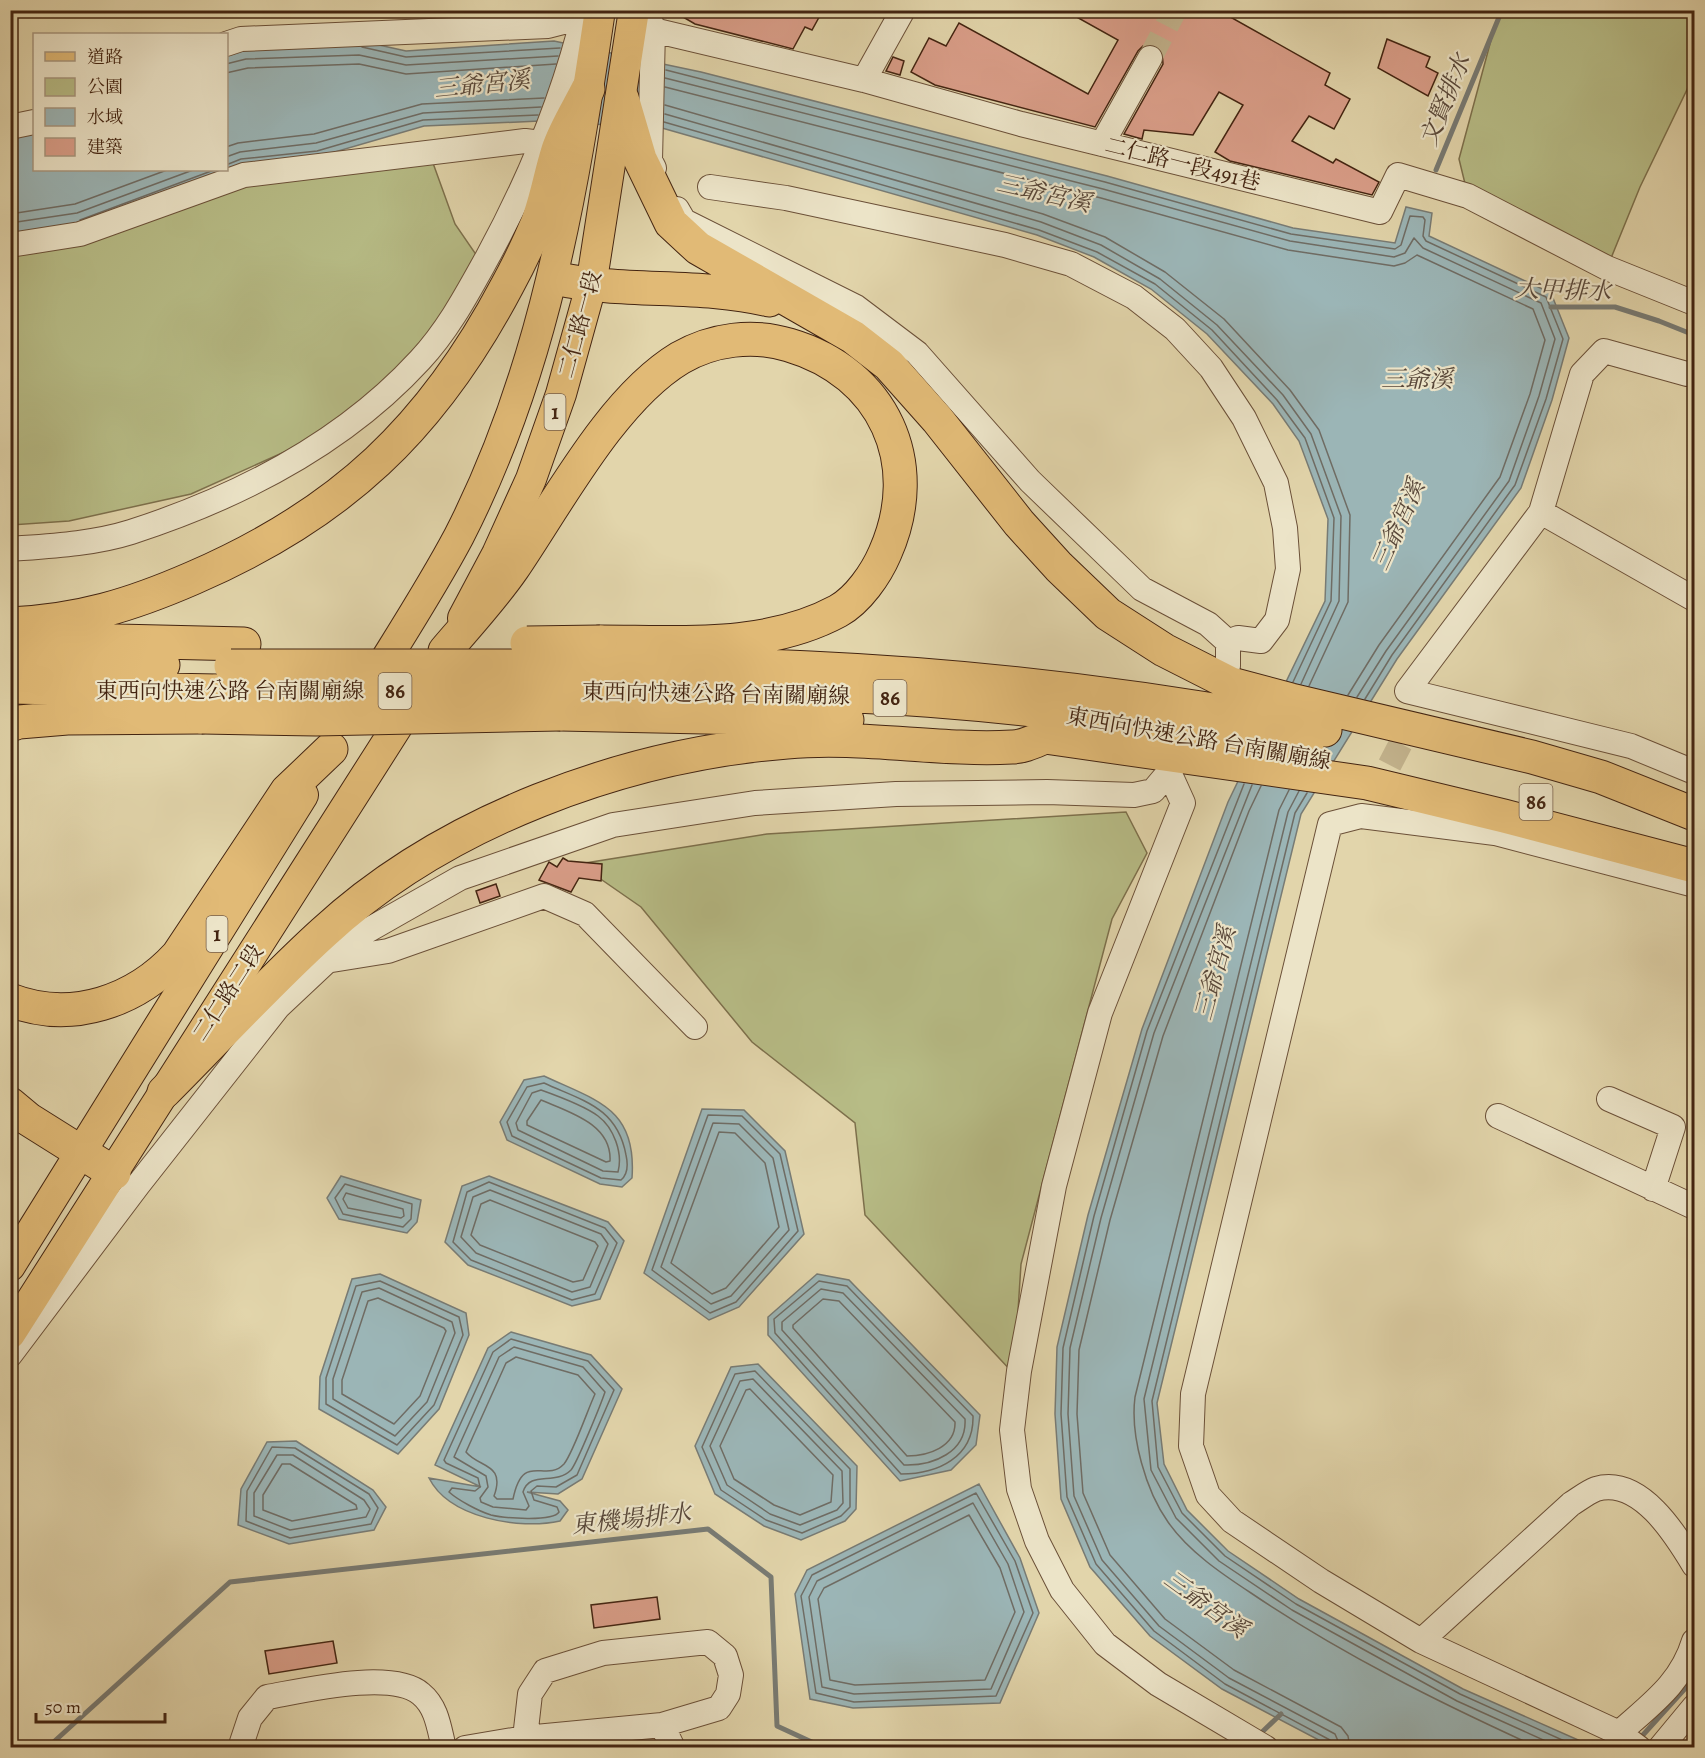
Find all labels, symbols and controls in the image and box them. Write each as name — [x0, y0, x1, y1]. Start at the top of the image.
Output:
legend — [33, 33, 228, 171]
text: 道路 — [87, 45, 123, 69]
water label: 文賢排水 — [1412, 48, 1479, 150]
water label: 三爺宮溪 — [433, 63, 534, 105]
text: 公園 — [87, 75, 123, 99]
text: 水域 — [87, 105, 123, 129]
street label: 二仁路一段491巷 — [1102, 130, 1264, 198]
text: 建築 — [87, 135, 123, 159]
water label: 三爺宮溪 — [994, 167, 1097, 220]
street label: 二仁路一段 — [551, 267, 609, 381]
water label: 大甲排水 — [1514, 272, 1614, 308]
water label: 三爺溪 — [1381, 363, 1456, 395]
road number: 1 — [544, 394, 566, 430]
water label: 三爺宮溪 — [1364, 472, 1433, 575]
road number: 86 — [378, 673, 412, 709]
street label: 東西向快速公路 台南關廟線 — [96, 676, 364, 706]
street label: 東西向快速公路 台南關廟線 — [582, 677, 850, 711]
road number: 86 — [874, 680, 906, 716]
street label: 東西向快速公路 台南關廟線 — [1064, 701, 1334, 777]
road number: 86 — [1520, 784, 1552, 820]
road number: 1 — [206, 916, 228, 952]
water label: 三爺宮溪 — [1187, 920, 1244, 1024]
street label: 二仁路二段 — [185, 938, 270, 1047]
water label: 東機場排水 — [570, 1497, 694, 1541]
water label: 三爺宮溪 — [1158, 1563, 1257, 1647]
scale bar — [36, 1686, 165, 1724]
text: 50 m — [45, 1695, 81, 1719]

